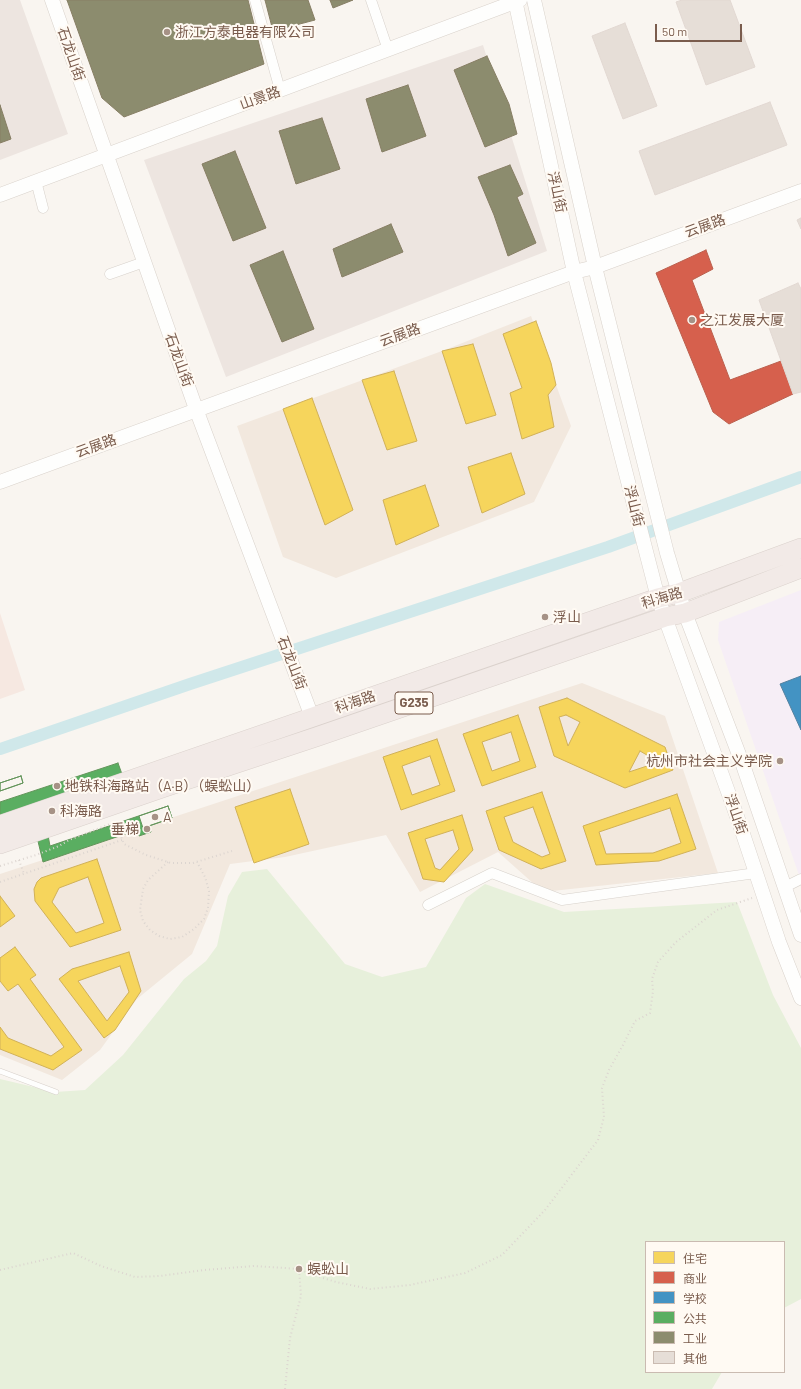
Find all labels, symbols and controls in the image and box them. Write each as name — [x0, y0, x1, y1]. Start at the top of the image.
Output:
scale bar — [657, 16, 744, 42]
place label: 浙江方泰电器有限公司 — [175, 24, 315, 40]
text: 50 m — [662, 24, 687, 38]
street label: 石龙山街 — [54, 25, 88, 83]
marker: 浙江方泰电器有限公司 — [162, 27, 172, 37]
street label: 山景路 — [237, 83, 283, 113]
street label: 浮山街 — [544, 170, 570, 214]
street label: 云展路 — [682, 211, 728, 241]
place label: 之江发展大厦 — [700, 312, 784, 328]
marker: 之江发展大厦 — [687, 315, 697, 325]
street label: 云展路 — [377, 320, 423, 350]
street label: 石龙山街 — [162, 331, 196, 389]
street label: 云展路 — [73, 431, 119, 461]
street label: 浮山街 — [621, 484, 647, 528]
street label: 科海路 — [639, 584, 685, 612]
place label: 浮山 — [553, 609, 581, 625]
marker: 浮山 — [540, 612, 550, 622]
street label: 石龙山街 — [274, 634, 310, 692]
street label: 科海路 — [332, 687, 378, 717]
road number: G235 — [395, 692, 433, 714]
place label: 杭州市社会主义学院 — [646, 753, 772, 769]
marker: 杭州市社会主义学院 — [775, 756, 785, 766]
place label: 地铁科海路站（A·B）（蜈蚣山） — [65, 778, 260, 794]
marker: 地铁科海路站（A·B）（蜈蚣山） — [52, 781, 62, 791]
street label: 浮山街 — [721, 791, 751, 837]
place label: 科海路 — [60, 803, 102, 819]
marker: 科海路 — [47, 806, 57, 816]
place label: A — [163, 809, 171, 825]
marker: A — [150, 812, 160, 822]
place label: 垂梯 — [111, 821, 139, 837]
marker: 垂梯 — [142, 824, 152, 834]
legend — [645, 1241, 785, 1373]
text: 住宅 — [683, 1251, 707, 1265]
place label: 蜈蚣山 — [307, 1261, 349, 1277]
marker: 蜈蚣山 — [294, 1264, 304, 1274]
text: 商业 — [683, 1271, 707, 1285]
text: 学校 — [683, 1291, 707, 1305]
text: 公共 — [683, 1311, 707, 1325]
text: 工业 — [683, 1331, 707, 1345]
text: 其他 — [683, 1351, 707, 1365]

